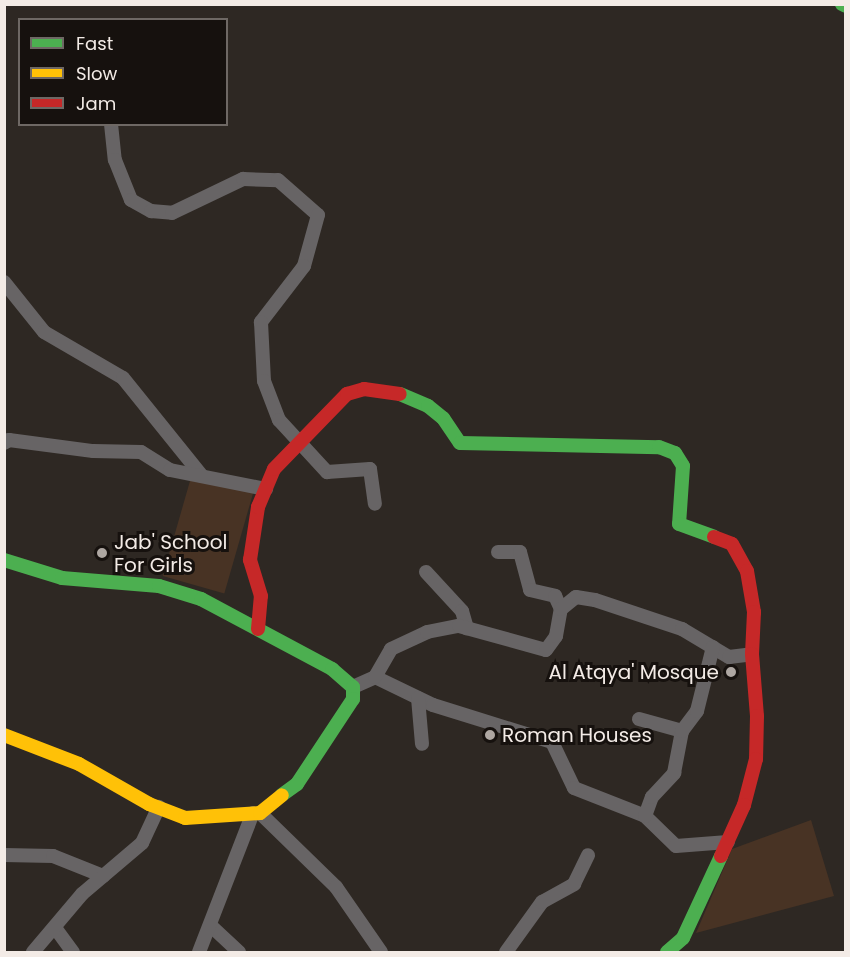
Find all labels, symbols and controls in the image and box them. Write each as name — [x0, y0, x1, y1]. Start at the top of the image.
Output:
legend — [18, 18, 228, 126]
text: Fast — [76, 31, 113, 56]
text: Slow — [76, 61, 117, 86]
text: Jam — [76, 91, 116, 116]
place label: Jab' School For Girls — [114, 530, 227, 577]
marker: Jab' School For Girls — [95, 546, 109, 560]
place label: Al Atqya' Mosque — [549, 660, 719, 684]
marker: Al Atqya' Mosque — [724, 665, 738, 679]
place label: Roman Houses — [502, 723, 652, 747]
marker: Roman Houses — [483, 728, 497, 742]

